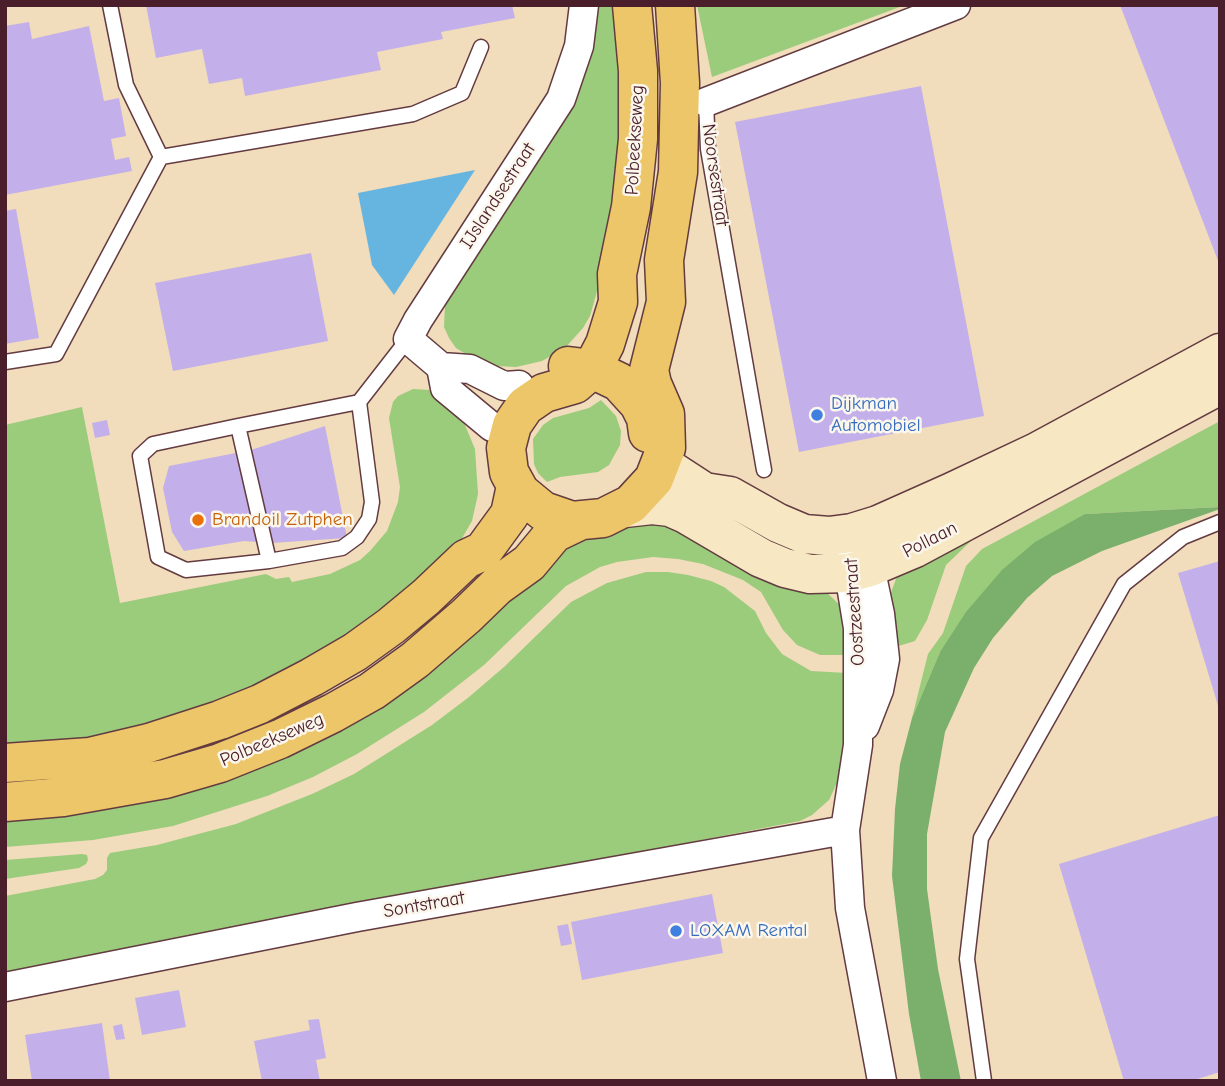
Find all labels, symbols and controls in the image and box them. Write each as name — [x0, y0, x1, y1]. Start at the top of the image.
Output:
street label: Polbeekseweg — [621, 84, 649, 196]
street label: Noorsestraat — [697, 122, 733, 228]
street label: IJslandsestraat — [455, 139, 541, 253]
place label: Dijkman Automobiel — [831, 393, 921, 437]
marker: Dijkman Automobiel — [809, 407, 825, 423]
place label: Brandoil Zutphen — [212, 509, 353, 531]
marker: Brandoil Zutphen — [190, 512, 206, 528]
street label: Pollaan — [899, 517, 961, 563]
street label: Oostzeestraat — [840, 557, 870, 667]
street label: Polbeekseweg — [217, 708, 327, 772]
street label: Sontstraat — [382, 887, 466, 923]
place label: LOXAM Rental — [690, 920, 807, 942]
marker: LOXAM Rental — [668, 923, 684, 939]

